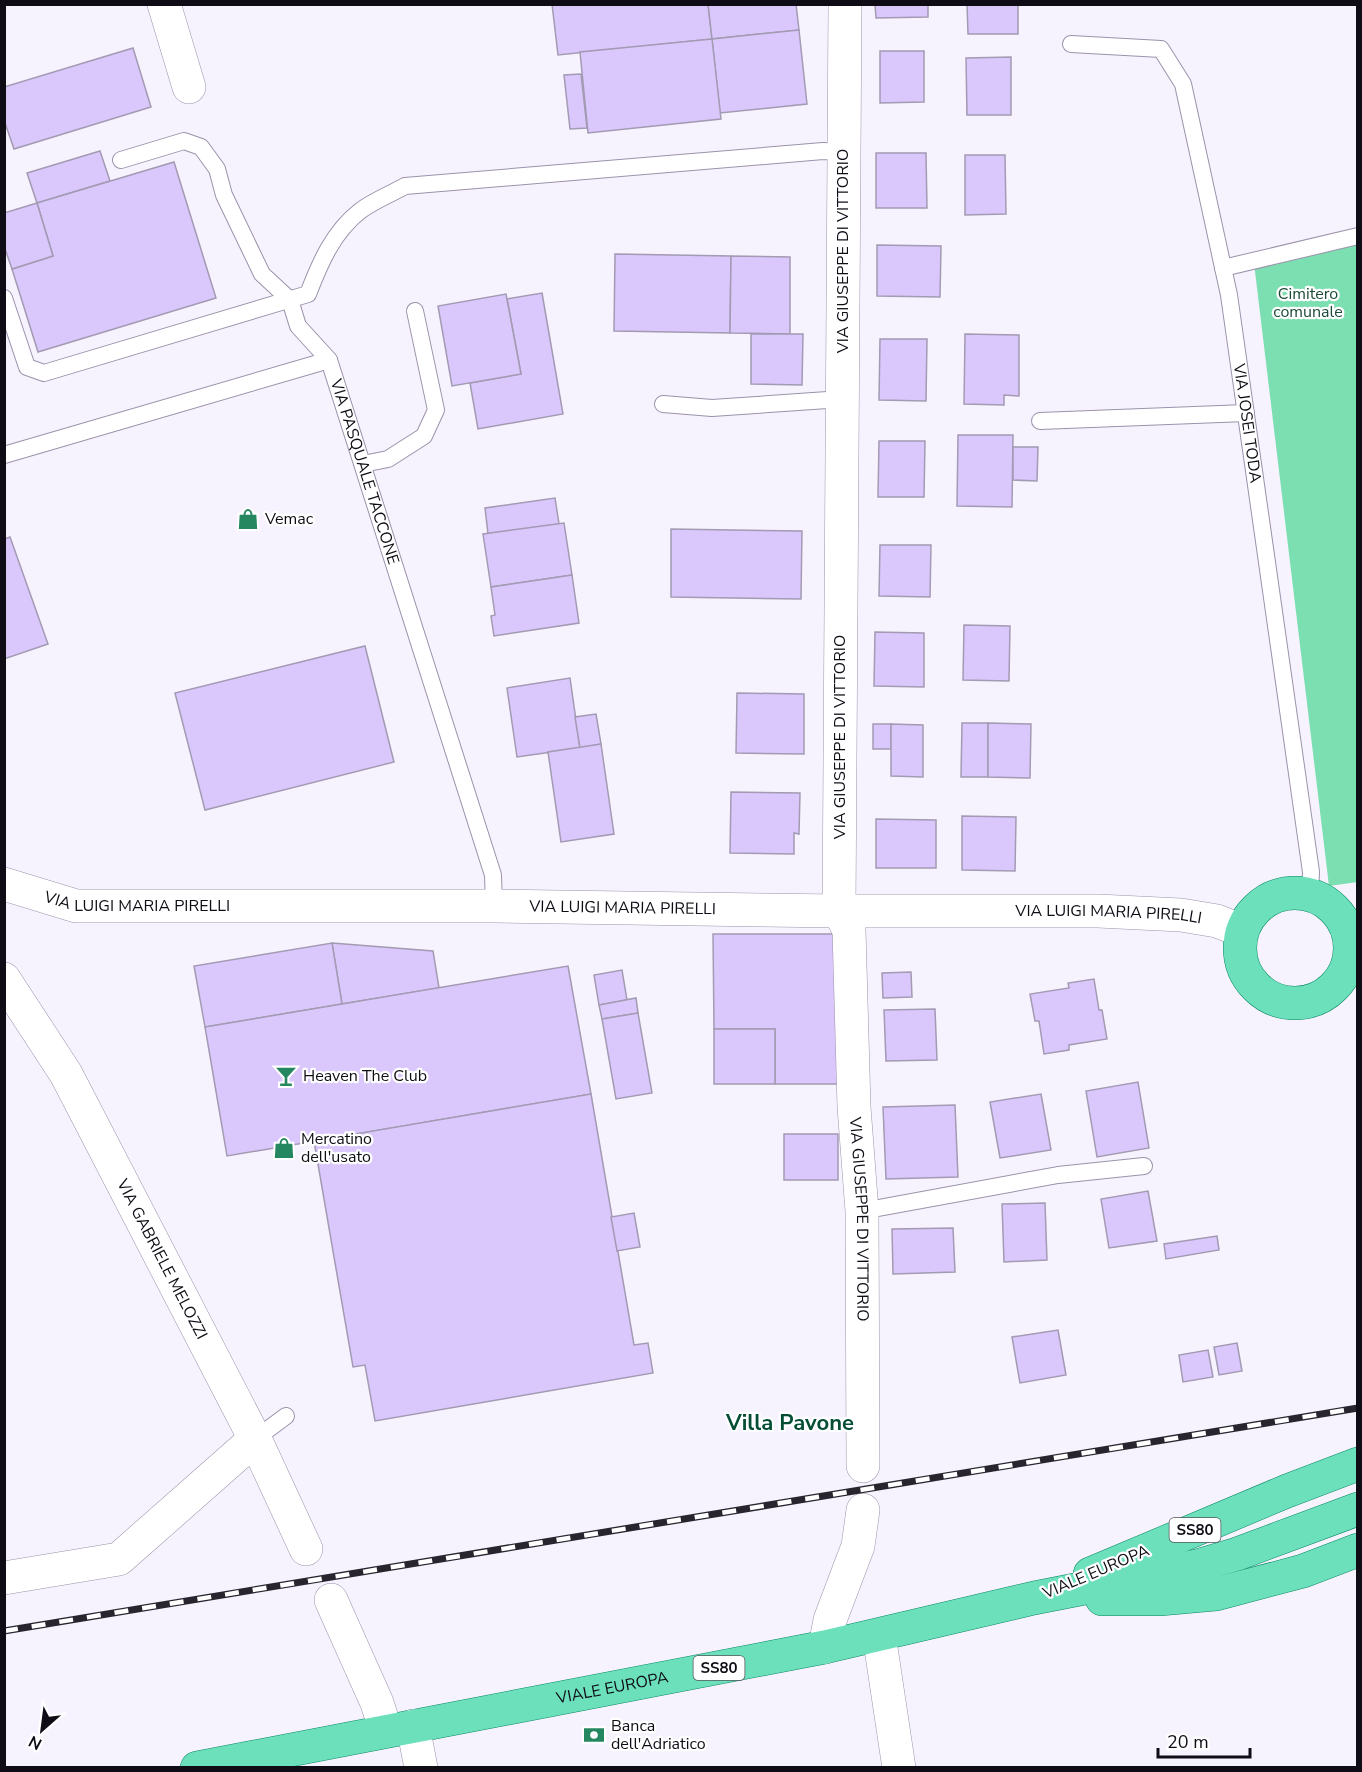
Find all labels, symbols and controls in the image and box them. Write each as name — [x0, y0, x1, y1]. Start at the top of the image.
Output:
street label: VIA GIUSEPPE DI VITTORIO — [832, 149, 854, 354]
park label: Cimitero comunale — [1273, 283, 1343, 323]
street label: VIA JOSEI TODA — [1228, 361, 1267, 485]
street label: VIA PASQUALE TACCONE — [325, 376, 404, 567]
shop icon: Vemac — [236, 507, 260, 531]
place label: Vemac — [264, 508, 314, 530]
street label: VIA GIUSEPPE DI VITTORIO — [829, 635, 851, 840]
street label: VIA LUIGI MARIA PIRELLI — [41, 886, 230, 917]
street label: VIA LUIGI MARIA PIRELLI — [528, 895, 716, 920]
street label: VIA LUIGI MARIA PIRELLI — [1014, 900, 1203, 929]
bar icon: Heaven The Club — [274, 1064, 298, 1088]
place label: Heaven The Club — [303, 1065, 427, 1087]
street label: VIA GIUSEPPE DI VITTORIO — [844, 1115, 873, 1321]
place label: Mercatino dell'usato — [301, 1128, 372, 1168]
shop icon: Mercatino dell'usato — [272, 1136, 296, 1160]
street label: VIA GABRIELE MELOZZI — [111, 1174, 212, 1343]
district label: Villa Pavone — [725, 1408, 854, 1438]
road number: SS80 — [1170, 1518, 1220, 1542]
street label: VIALE EUROPA — [1039, 1540, 1153, 1605]
road number: SS80 — [694, 1656, 744, 1680]
street label: VIALE EUROPA — [554, 1666, 671, 1710]
north arrow — [12, 1700, 72, 1760]
place label: Banca dell'Adriatico — [611, 1715, 706, 1755]
scale bar — [1158, 1721, 1250, 1759]
bank icon: Banca dell'Adriatico — [582, 1723, 606, 1747]
text: N — [25, 1730, 46, 1755]
text: 20 m — [1167, 1730, 1209, 1754]

